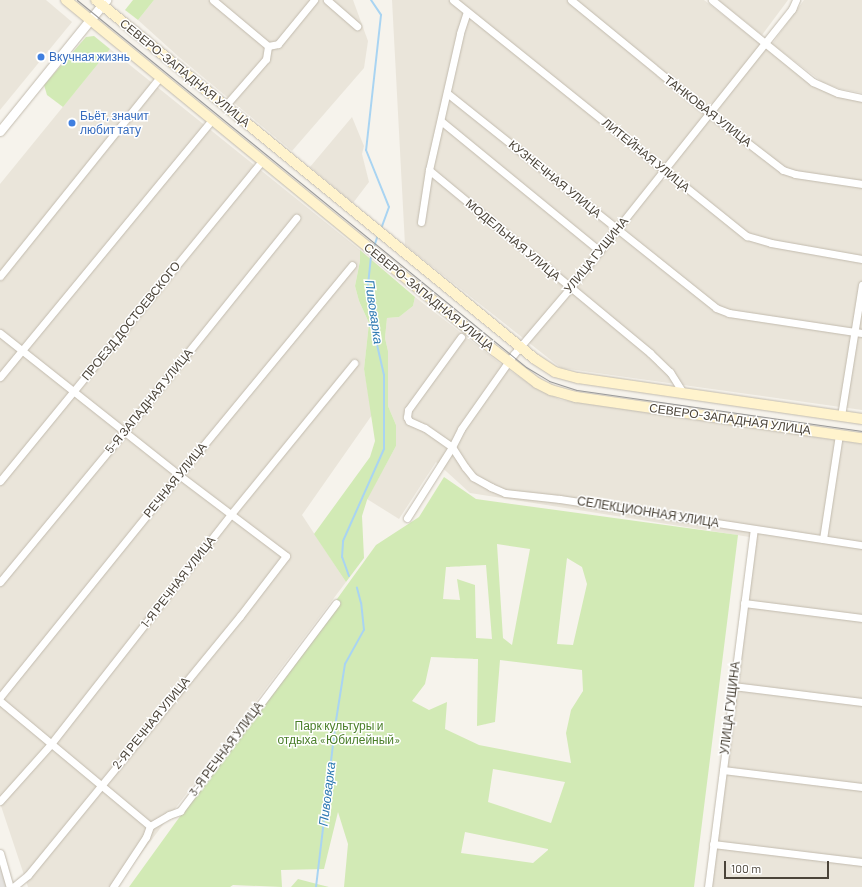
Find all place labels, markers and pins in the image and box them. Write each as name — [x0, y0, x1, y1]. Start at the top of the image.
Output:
place label: Вкучная жизнь — [49, 50, 130, 64]
marker: Вкучная жизнь — [36, 52, 46, 62]
place label: Бьёт, значит любит тату — [80, 109, 149, 137]
marker: Бьёт, значит любит тату — [67, 118, 77, 128]

